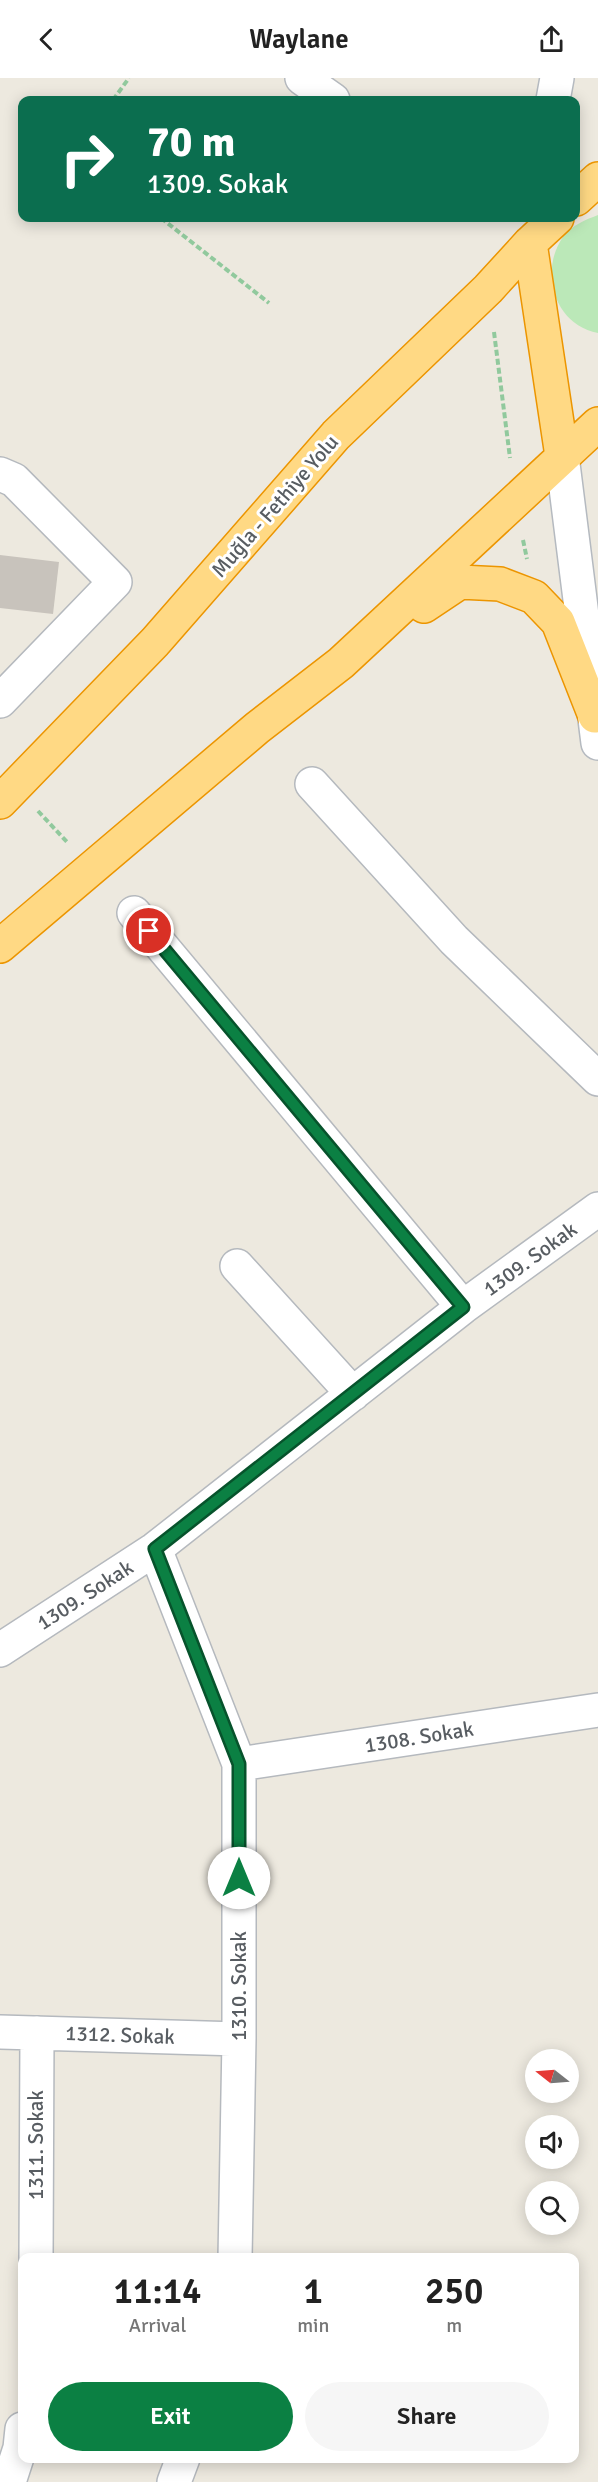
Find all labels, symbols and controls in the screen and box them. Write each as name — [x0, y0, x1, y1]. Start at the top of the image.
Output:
icon: back — [30, 23, 63, 56]
text: Waylane — [249, 23, 349, 56]
icon: share — [535, 23, 568, 56]
text: 70 m — [147, 117, 236, 168]
icon: right — [48, 120, 126, 198]
text: 1309. Sokak — [147, 168, 288, 201]
street label: Muğla - Fethiye Yolu — [206, 429, 344, 583]
pin — [123, 905, 174, 956]
icon: arrive — [132, 914, 165, 947]
street label: 1309. Sokak — [478, 1216, 582, 1302]
street label: 1309. Sokak — [32, 1554, 139, 1636]
street label: 1308. Sokak — [363, 1715, 476, 1758]
position arrow — [207, 1846, 271, 1910]
street label: 1310. Sokak — [226, 1931, 252, 2041]
street label: 1312. Sokak — [65, 2020, 176, 2050]
north arrow — [525, 2049, 579, 2103]
map controls — [525, 2049, 579, 2235]
street label: 1311. Sokak — [23, 2090, 49, 2200]
button: sound — [525, 2115, 579, 2169]
button: search — [525, 2181, 579, 2235]
text: 11:14 — [114, 2269, 202, 2314]
text: 1 — [304, 2269, 323, 2314]
text: 250 — [425, 2269, 483, 2314]
text: Arrival — [129, 2313, 186, 2338]
text: min — [297, 2313, 329, 2338]
text: m — [446, 2313, 462, 2338]
button: Exit — [48, 2382, 293, 2451]
button: Share — [305, 2382, 549, 2451]

